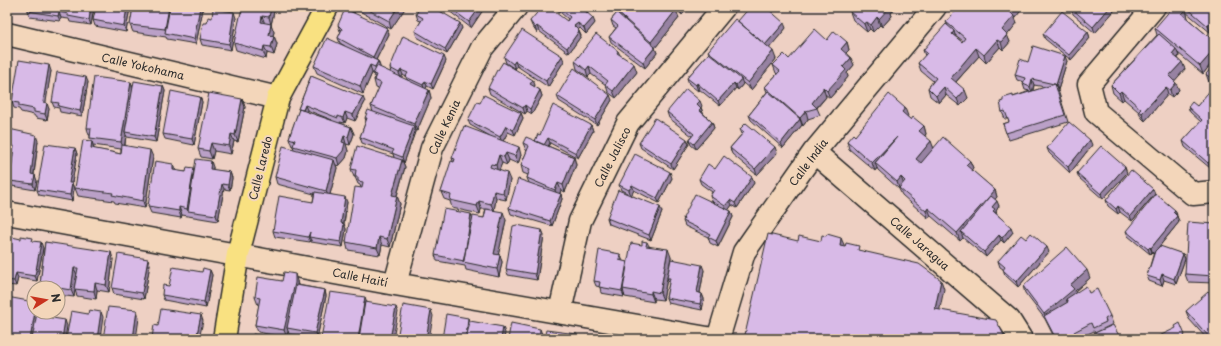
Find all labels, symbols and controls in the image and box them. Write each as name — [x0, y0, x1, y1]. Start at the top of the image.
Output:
street label: Calle Yokohama — [100, 48, 186, 84]
street label: Calle Kenia — [424, 96, 464, 157]
street label: Calle Jalisco — [589, 124, 635, 190]
street label: Calle Laredo — [244, 134, 276, 202]
street label: Calle India — [784, 134, 832, 189]
street label: Calle Jaragua — [886, 212, 954, 274]
street label: Calle Haití — [331, 263, 390, 291]
north arrow — [26, 280, 66, 320]
text: N — [47, 292, 66, 304]

